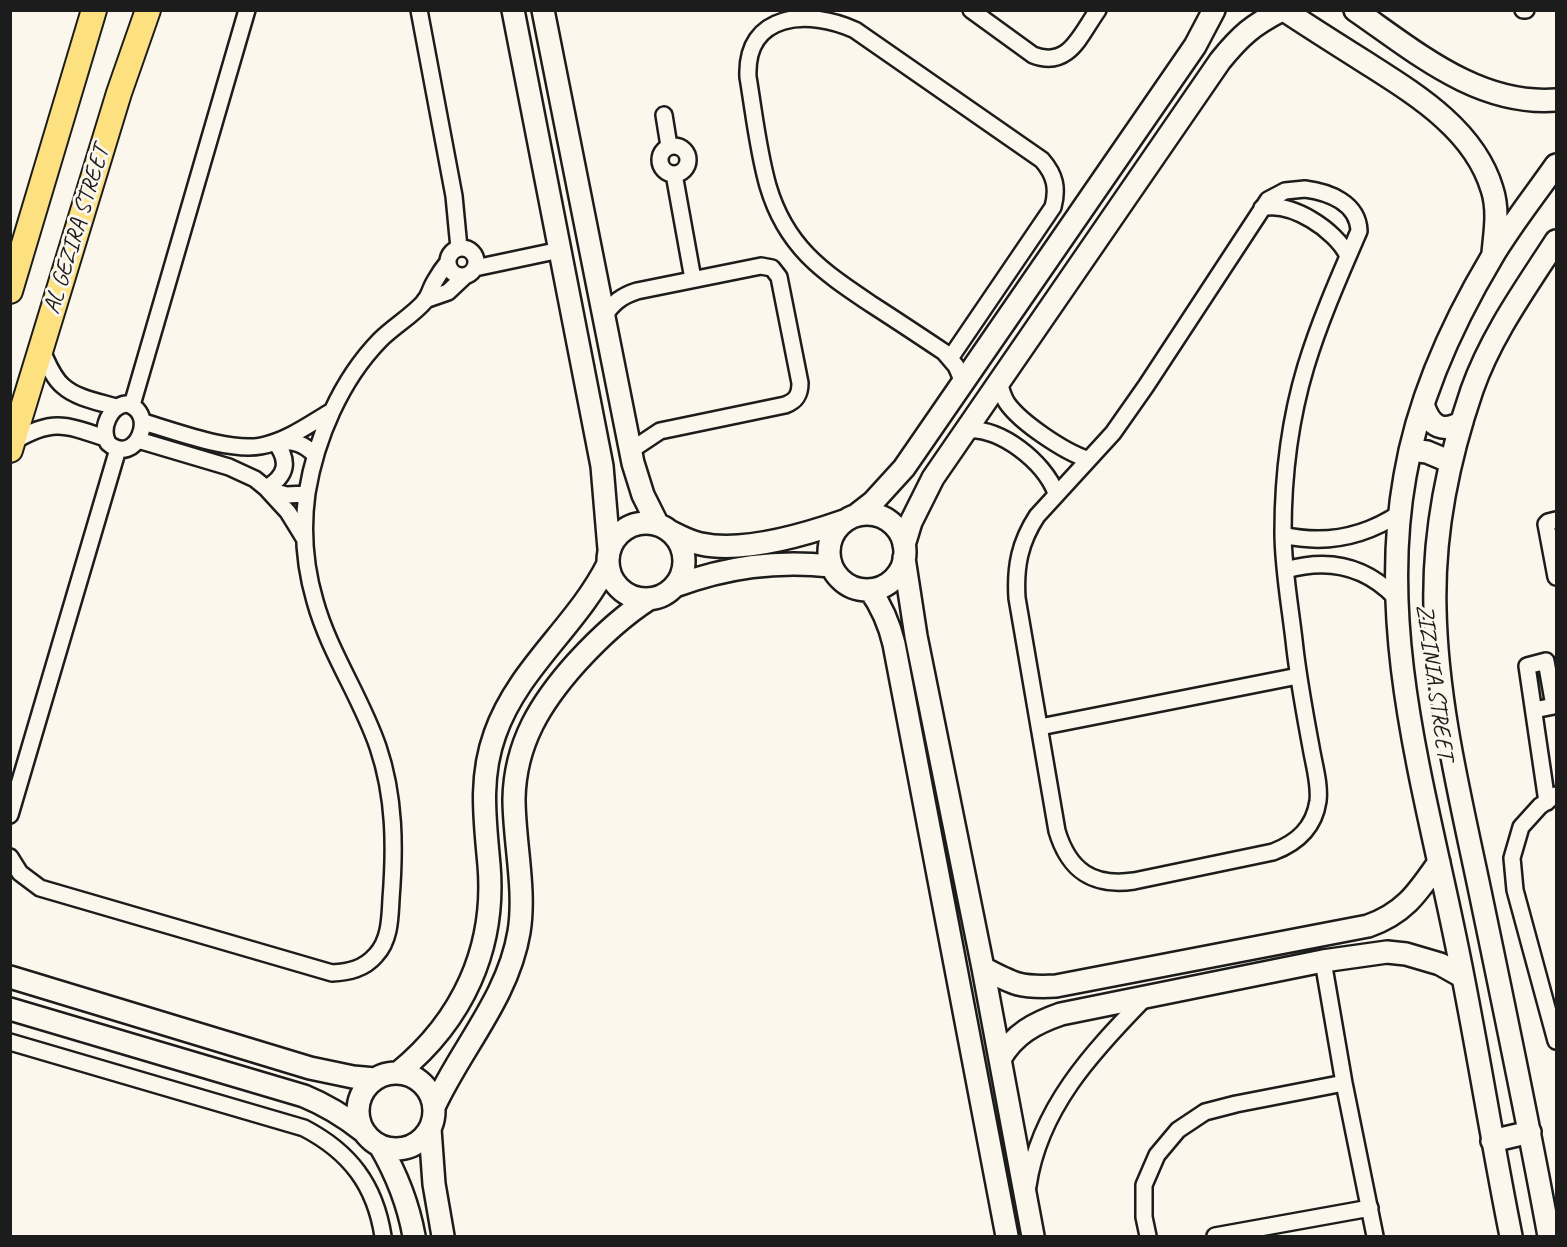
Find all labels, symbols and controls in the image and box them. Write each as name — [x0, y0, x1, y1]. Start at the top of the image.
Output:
street label: AL GEZIRA STREET — [38, 143, 116, 317]
street label: ZIZINIA STREET — [1409, 603, 1459, 761]

